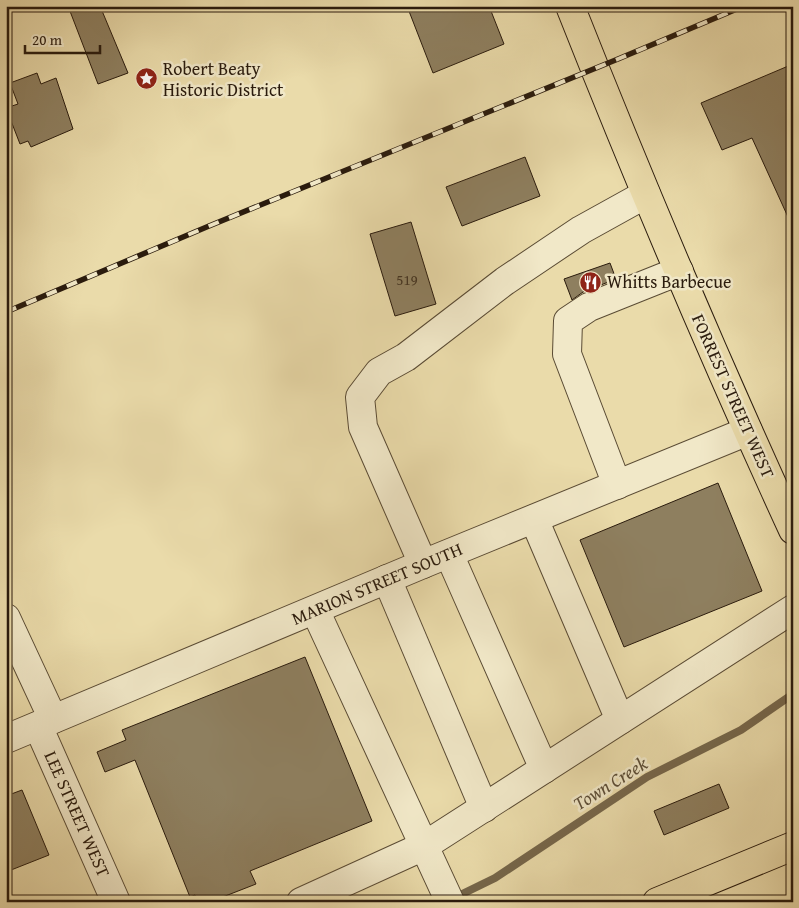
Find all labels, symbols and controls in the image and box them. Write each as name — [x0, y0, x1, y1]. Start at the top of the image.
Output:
scale bar — [25, 22, 100, 54]
text: 20 m — [32, 29, 63, 50]
place label: Robert Beaty Historic District — [163, 55, 284, 103]
place icon: Robert Beaty Historic District — [135, 67, 159, 91]
place label: Whitts Barbecue — [607, 268, 731, 295]
house number: 519 — [396, 269, 418, 290]
restaurant icon: Whitts Barbecue — [579, 270, 603, 294]
street label: FORREST STREET WEST — [685, 309, 782, 482]
street label: MARION STREET SOUTH — [287, 535, 467, 632]
street label: LEE STREET WEST — [38, 746, 117, 881]
water label: Town Creek — [567, 749, 653, 817]

